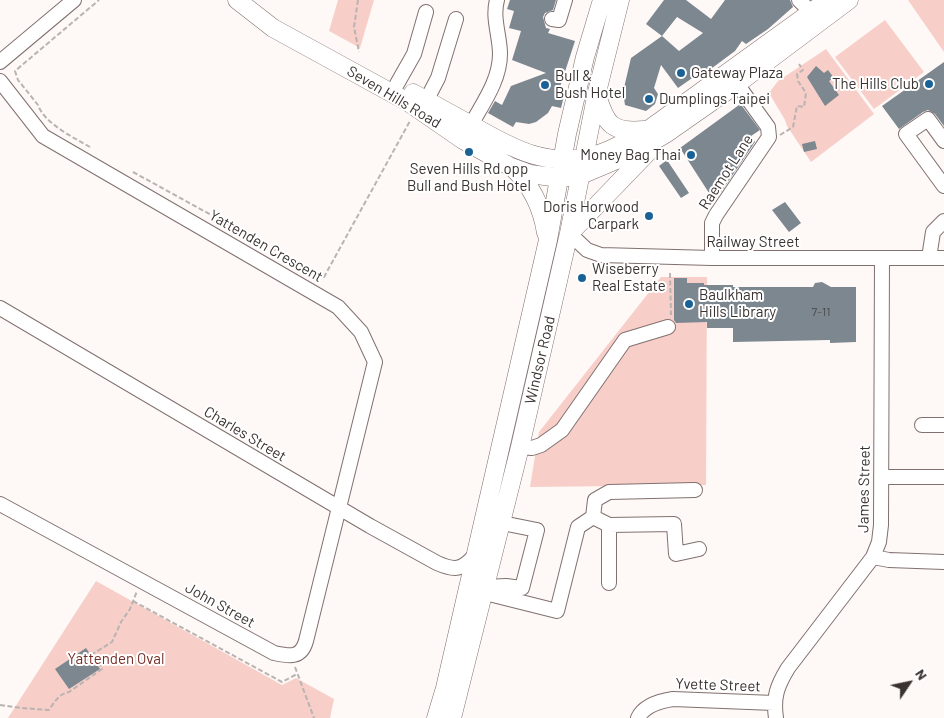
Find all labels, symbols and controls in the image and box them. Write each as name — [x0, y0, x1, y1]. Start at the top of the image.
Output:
street label: Seven Hills Road — [344, 62, 444, 132]
place label: Gateway Plaza — [691, 64, 783, 82]
place label: Bull & Bush Hotel — [555, 67, 625, 102]
marker: Gateway Plaza — [675, 67, 687, 79]
place label: The Hills Club — [832, 75, 919, 93]
marker: The Hills Club — [923, 78, 935, 90]
marker: Bull & Bush Hotel — [539, 79, 551, 91]
place label: Dumplings Taipei — [659, 90, 770, 108]
marker: Dumplings Taipei — [643, 93, 655, 105]
street label: Raemot Lane — [695, 131, 757, 213]
marker: Seven Hills Rd opp Bull and Bush Hotel — [463, 146, 475, 158]
place label: Money Bag Thai — [580, 146, 681, 164]
marker: Money Bag Thai — [685, 149, 697, 161]
place label: Seven Hills Rd opp Bull and Bush Hotel — [407, 160, 531, 195]
place label: Doris Horwood Carpark — [543, 198, 639, 233]
street label: Yattenden Crescent — [206, 206, 326, 286]
marker: Doris Horwood Carpark — [643, 210, 655, 222]
street label: Railway Street — [706, 233, 800, 251]
place label: Wiseberry Real Estate — [592, 260, 666, 295]
marker: Wiseberry Real Estate — [576, 272, 588, 284]
place label: Baulkham Hills Library — [699, 286, 776, 321]
marker: Baulkham Hills Library — [683, 298, 695, 310]
house number: 7-11 — [812, 305, 830, 319]
street label: Windsor Road — [521, 314, 559, 406]
street label: Charles Street — [201, 402, 289, 466]
street label: James Street — [854, 445, 874, 533]
street label: John Street — [182, 578, 258, 632]
park label: Yattenden Oval — [68, 650, 164, 668]
north arrow — [884, 658, 934, 708]
text: N — [912, 666, 932, 683]
street label: Yvette Street — [675, 675, 761, 695]

